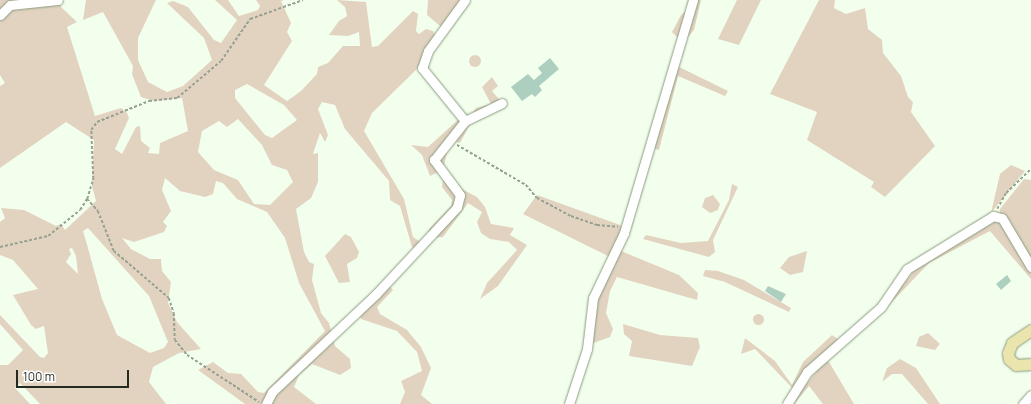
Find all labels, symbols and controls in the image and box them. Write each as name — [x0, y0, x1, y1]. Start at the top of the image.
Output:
scale bar — [18, 362, 131, 388]
text: 100 m — [23, 368, 55, 385]

